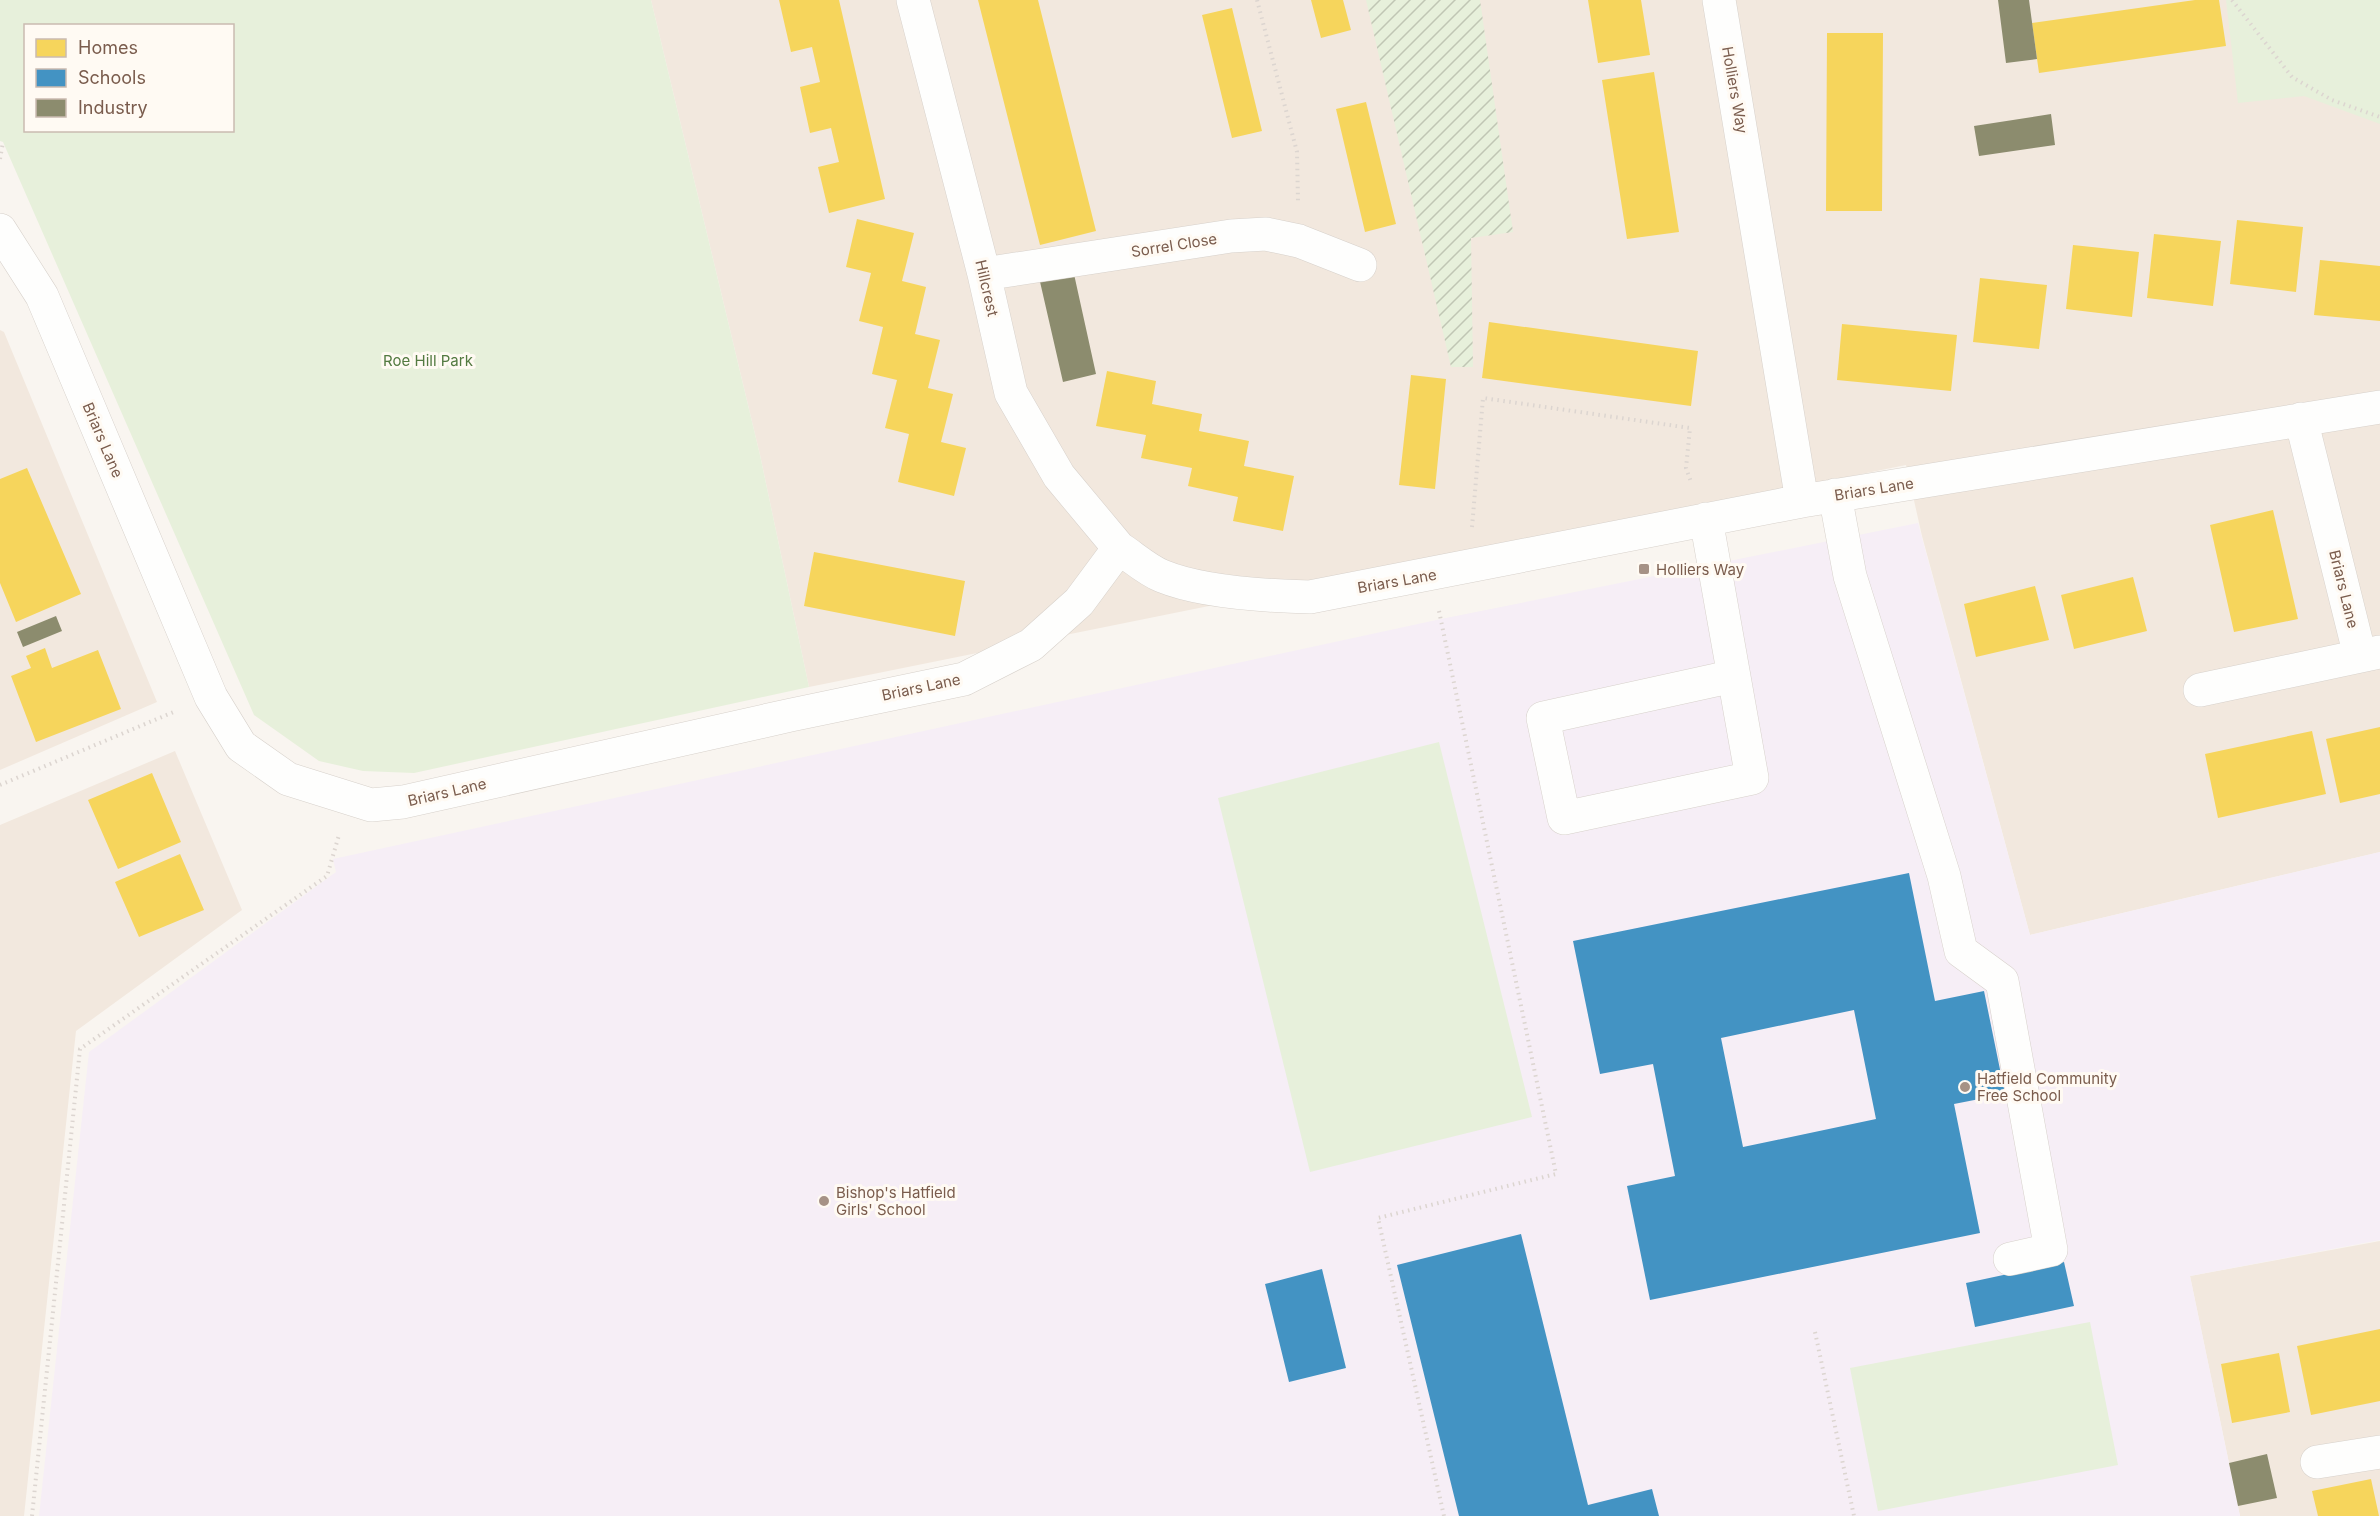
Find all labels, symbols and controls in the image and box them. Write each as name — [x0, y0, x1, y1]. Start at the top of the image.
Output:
legend — [24, 24, 234, 132]
text: Homes — [78, 37, 138, 58]
street label: Holliers Way — [1718, 45, 1752, 136]
text: Schools — [78, 67, 146, 88]
text: Industry — [78, 97, 148, 118]
street label: Sorrel Close — [1130, 229, 1218, 261]
street label: Hillcrest — [971, 258, 1003, 318]
park label: Roe Hill Park — [383, 351, 474, 370]
street label: Briars Lane — [79, 399, 127, 481]
street label: Briars Lane — [1833, 473, 1915, 505]
street label: Briars Lane — [2325, 548, 2363, 630]
place label: Holliers Way — [1656, 560, 1745, 579]
marker: Holliers Way — [1637, 562, 1651, 576]
street label: Briars Lane — [1356, 565, 1438, 597]
street label: Briars Lane — [880, 669, 962, 705]
street label: Briars Lane — [406, 774, 488, 810]
place label: Hatfield Community Free School — [1977, 1069, 2118, 1105]
marker: Hatfield Community Free School — [1958, 1080, 1972, 1094]
place label: Bishop's Hatfield Girls' School — [836, 1183, 956, 1219]
marker: Bishop's Hatfield Girls' School — [817, 1194, 831, 1208]

